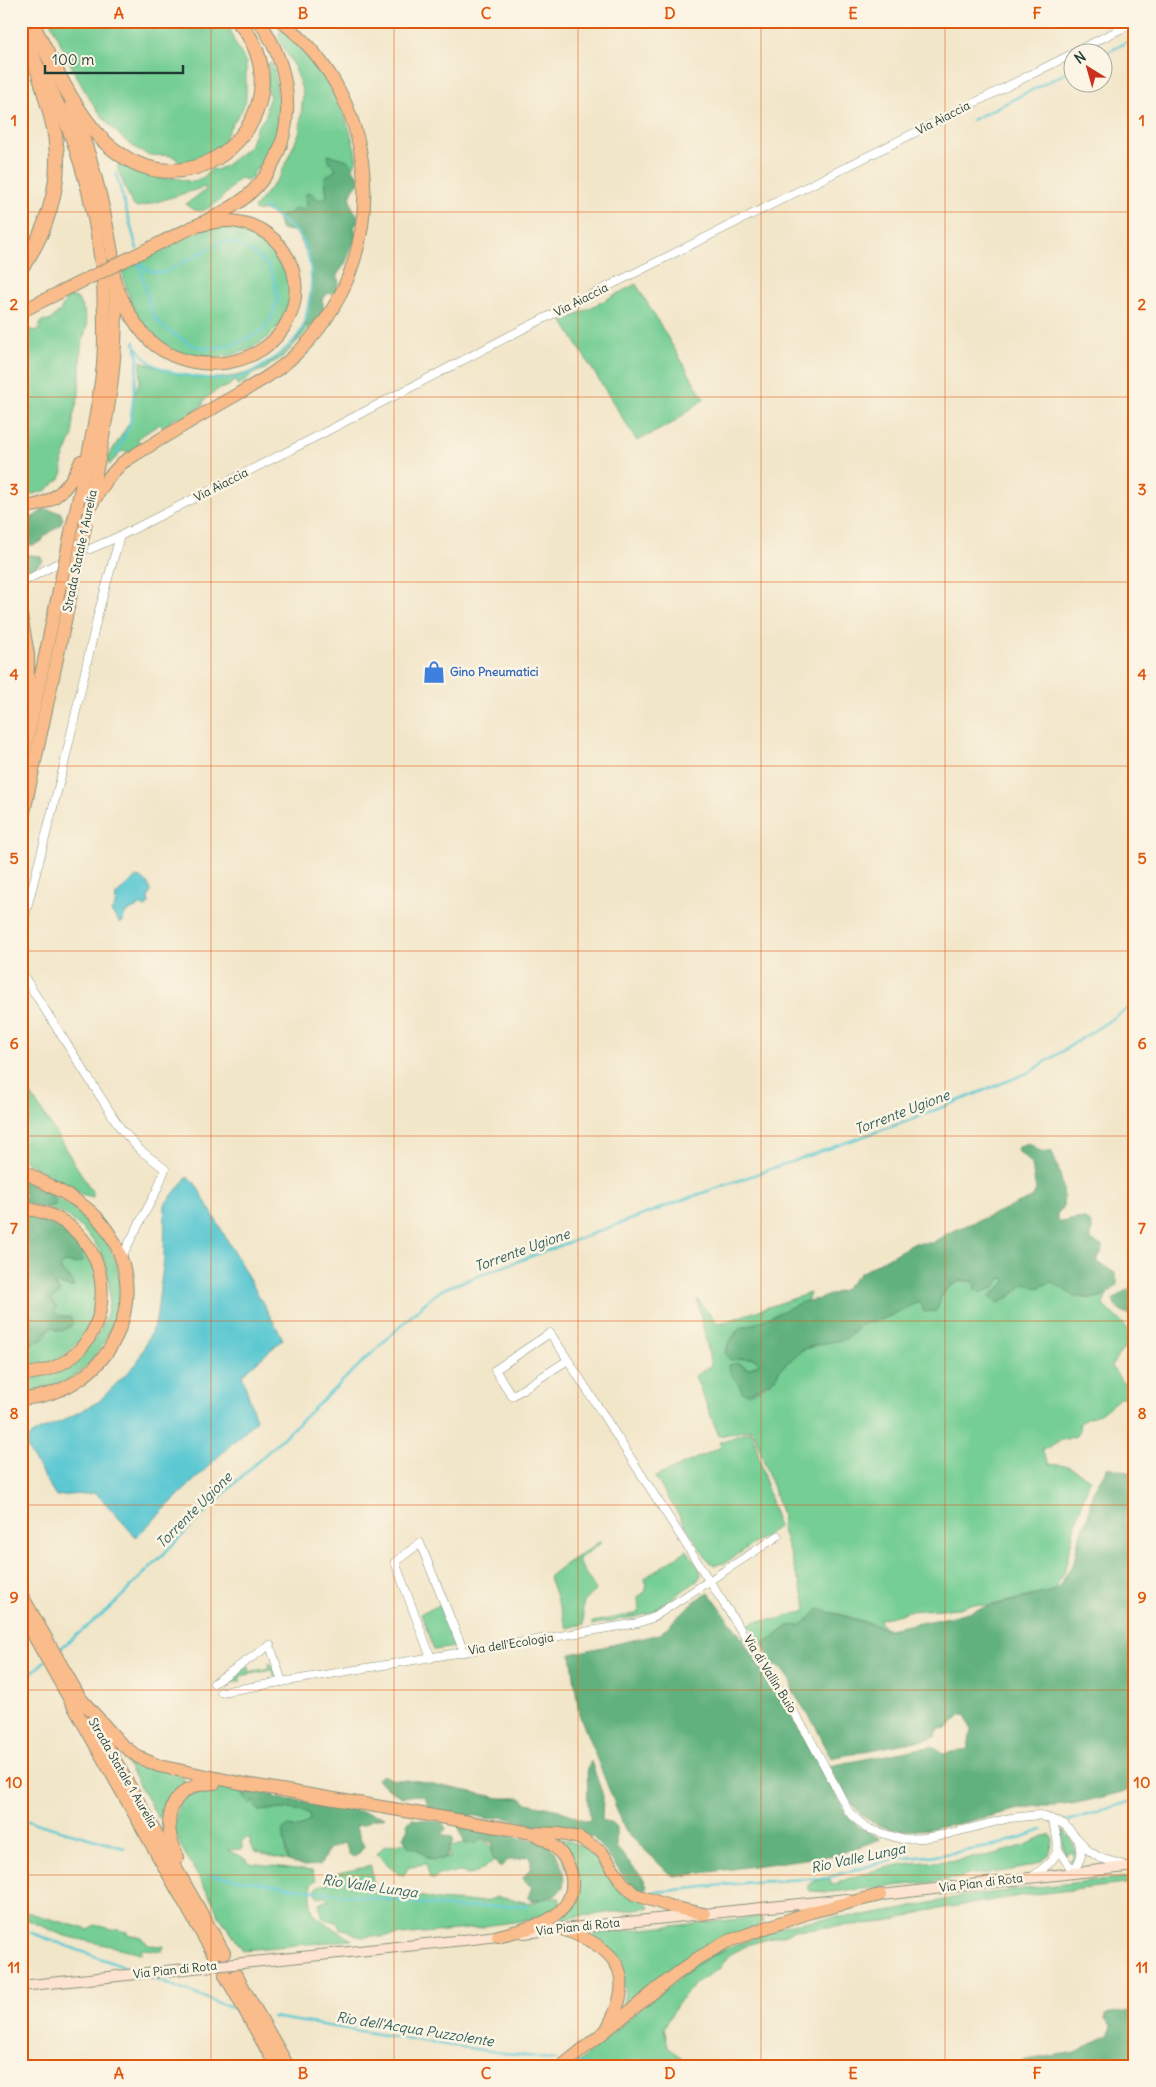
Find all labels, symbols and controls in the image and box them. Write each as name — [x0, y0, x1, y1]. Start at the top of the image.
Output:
text: A — [114, 3, 124, 23]
text: B — [298, 3, 309, 23]
text: C — [481, 3, 492, 23]
text: D — [664, 3, 676, 23]
text: E — [848, 3, 858, 23]
text: F — [1032, 3, 1042, 23]
scale bar — [45, 42, 182, 74]
north arrow — [1064, 42, 1114, 92]
text: N — [1071, 48, 1089, 68]
text: 100 m — [52, 50, 94, 69]
street label: Via Aiaccia — [913, 97, 972, 138]
text: 1 — [11, 110, 17, 130]
text: 1 — [1139, 110, 1145, 130]
street label: Via Aiaccia — [551, 279, 610, 320]
text: 2 — [10, 294, 19, 314]
text: 2 — [1138, 294, 1147, 314]
street label: Via Aiaccia — [191, 464, 250, 505]
text: 3 — [9, 479, 19, 499]
text: 3 — [1137, 479, 1147, 499]
street label: Strada Statale 1 Aurelia — [59, 488, 100, 613]
shop icon: Gino Pneumatici — [421, 659, 447, 685]
text: 4 — [9, 664, 19, 684]
place label: Gino Pneumatici — [450, 664, 539, 679]
text: 4 — [1137, 664, 1147, 684]
text: 5 — [9, 848, 19, 868]
text: 5 — [1137, 848, 1147, 868]
text: 6 — [9, 1033, 19, 1053]
text: 6 — [1137, 1033, 1147, 1053]
water label: Torrente Ugione — [852, 1085, 953, 1138]
text: 7 — [10, 1218, 18, 1238]
text: 7 — [1138, 1218, 1146, 1238]
water label: Torrente Ugione — [472, 1224, 573, 1276]
text: 8 — [9, 1403, 19, 1423]
text: 8 — [1137, 1403, 1147, 1423]
water label: Torrente Ugione — [152, 1467, 237, 1552]
text: 9 — [9, 1587, 19, 1607]
text: 9 — [1137, 1587, 1147, 1607]
street label: Via dell'Ecologia — [467, 1629, 555, 1658]
street label: Via di Vallin Buio — [741, 1632, 800, 1715]
street label: Strada Statale 1 Aurelia — [86, 1715, 161, 1831]
text: 10 — [6, 1772, 22, 1792]
text: 10 — [1134, 1772, 1150, 1792]
water label: Rio Valle Lunga — [809, 1839, 908, 1877]
water label: Rio Valle Lunga — [321, 1870, 420, 1902]
street label: Via Pian di Rota — [938, 1870, 1024, 1895]
street label: Via Pian di Rota — [535, 1915, 621, 1938]
text: 11 — [8, 1957, 20, 1977]
text: 11 — [1136, 1957, 1148, 1977]
street label: Via Pian di Rota — [132, 1958, 218, 1981]
water label: Rio dell'Acqua Puzzolente — [335, 2008, 496, 2051]
text: A — [114, 2063, 124, 2083]
text: B — [298, 2063, 309, 2083]
text: C — [481, 2063, 492, 2083]
text: D — [664, 2063, 676, 2083]
text: E — [848, 2063, 858, 2083]
text: F — [1032, 2063, 1042, 2083]

